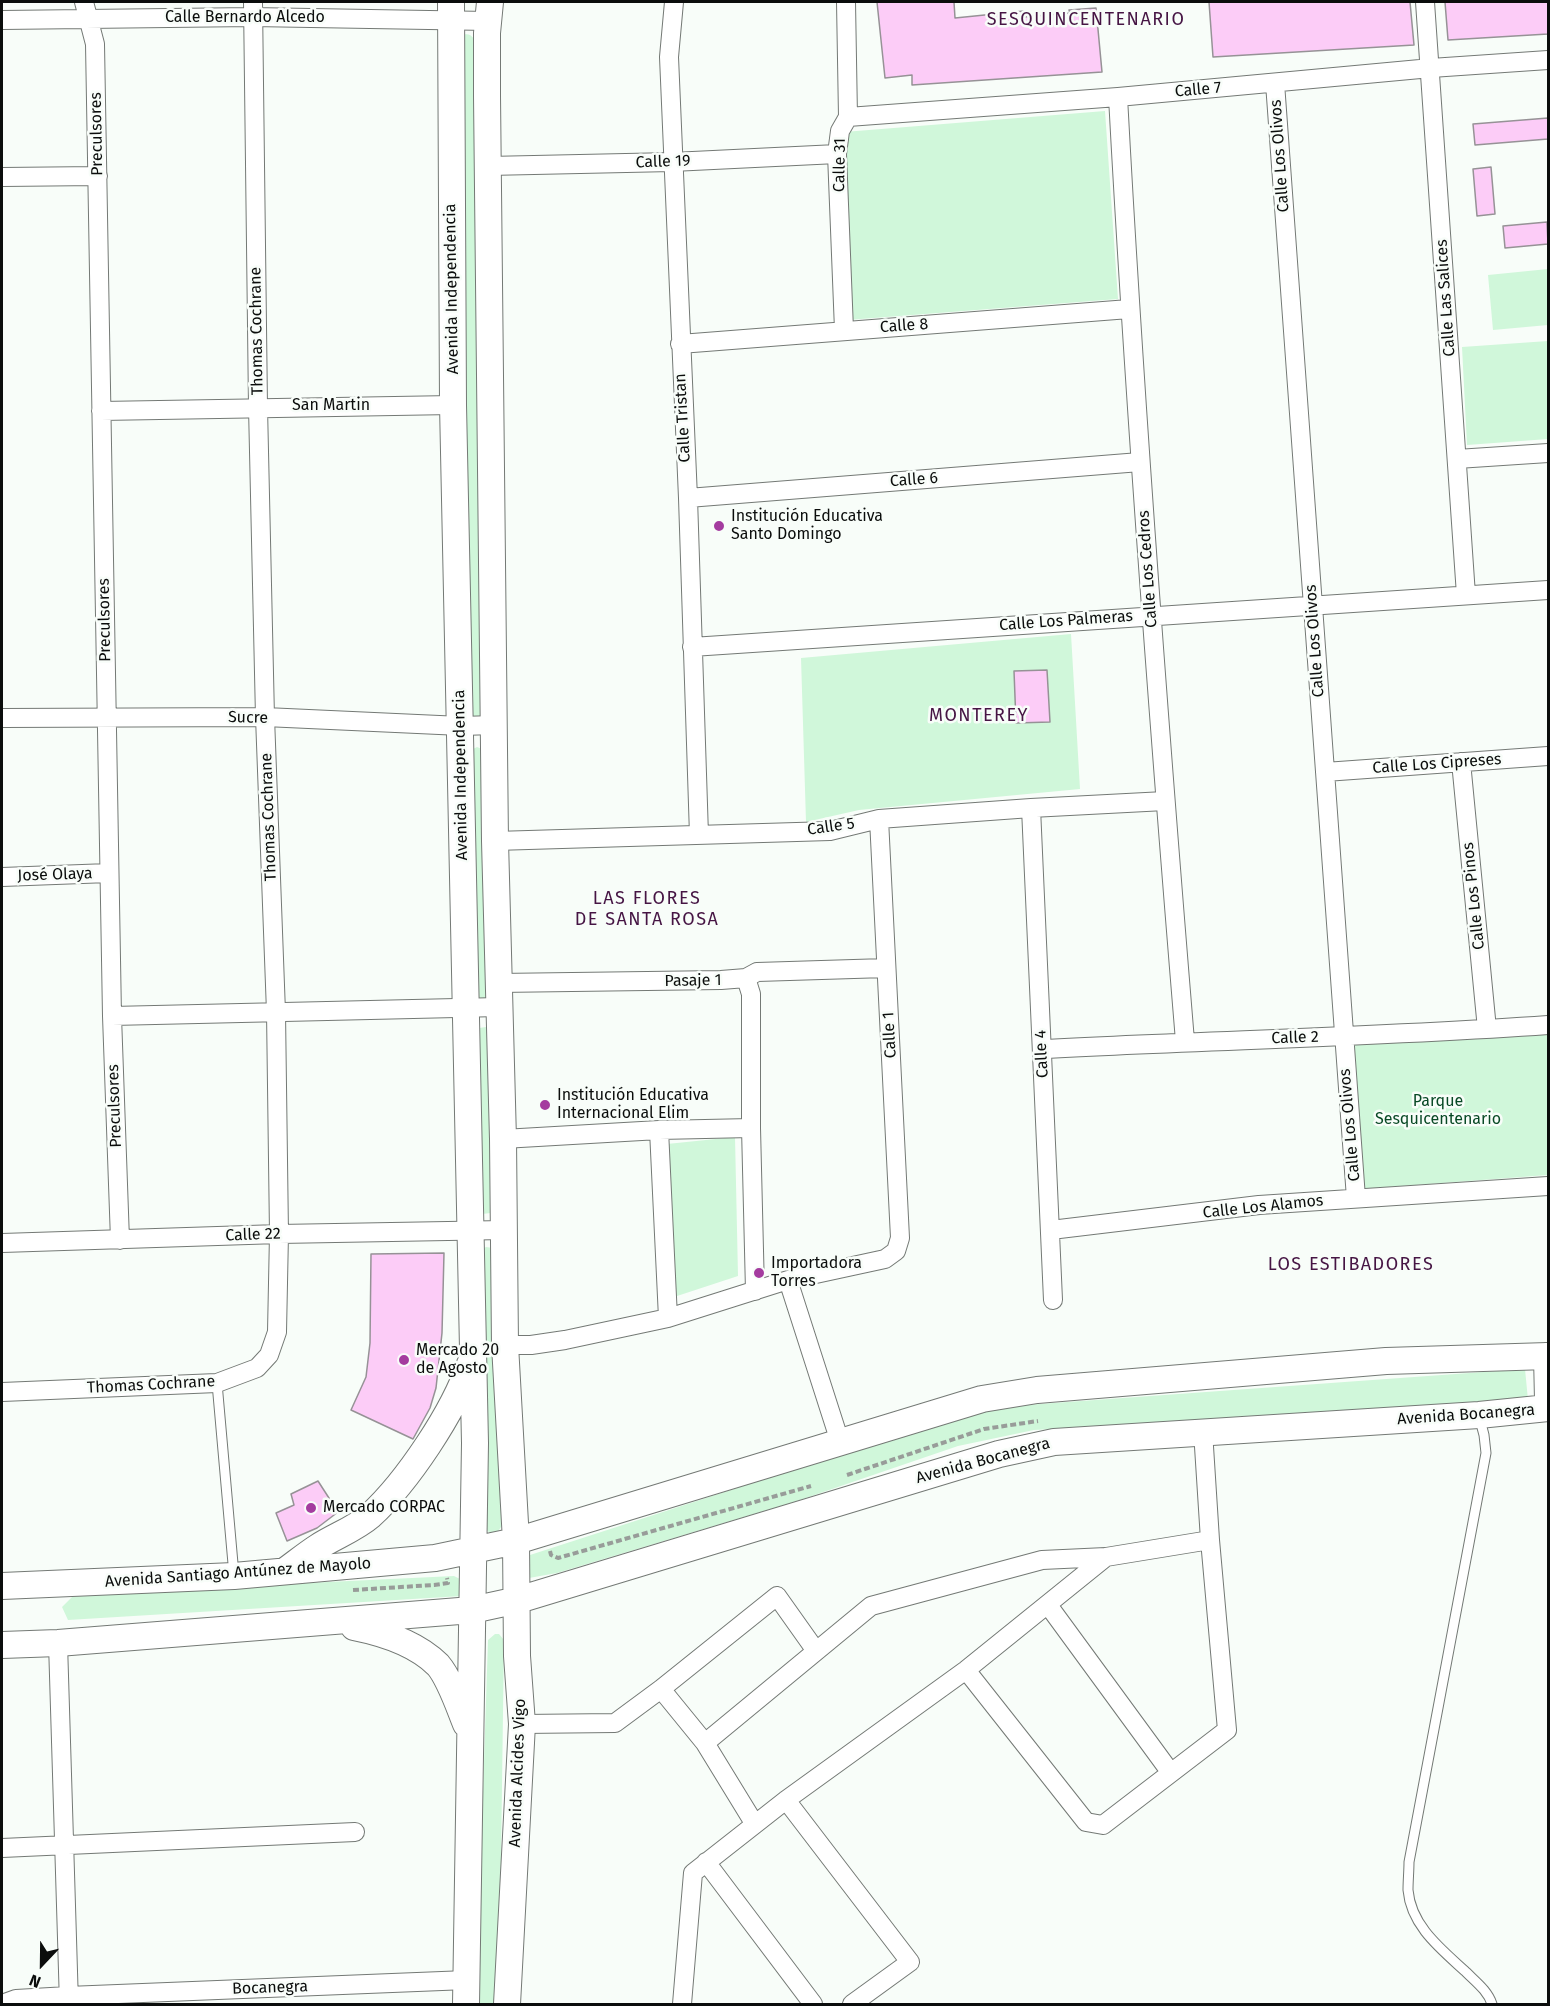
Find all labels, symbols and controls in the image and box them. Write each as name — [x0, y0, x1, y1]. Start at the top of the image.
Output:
street label: Calle Bernardo Alcedo — [165, 8, 325, 28]
district label: SESQUINCENTENARIO — [987, 9, 1185, 31]
street label: Calle 7 — [1174, 78, 1222, 102]
street label: Preculsores — [87, 92, 107, 176]
street label: Calle Los Olivos — [1266, 99, 1294, 213]
street label: Calle 31 — [830, 138, 850, 192]
street label: Calle 19 — [635, 151, 691, 173]
street label: Avenida Independencia — [441, 204, 463, 374]
street label: Calle Las Salices — [1432, 239, 1460, 357]
street label: Thomas Cochrane — [246, 267, 268, 395]
street label: Calle 8 — [879, 315, 929, 337]
street label: Calle Tristan — [671, 373, 695, 463]
street label: San Martin — [292, 396, 370, 416]
street label: Calle 6 — [889, 469, 939, 491]
place label: Institución Educativa Santo Domingo — [731, 507, 883, 545]
street label: Calle Los Cedros — [1134, 510, 1162, 628]
marker: Institución Educativa Santo Domingo — [712, 519, 726, 533]
street label: Preculsores — [95, 578, 115, 662]
street label: Calle Los Olivos — [1301, 584, 1329, 698]
street label: Calle Los Palmeras — [999, 607, 1133, 635]
street label: Avenida Independencia — [450, 690, 472, 860]
district label: MONTEREY — [929, 705, 1029, 727]
street label: Sucre — [228, 708, 268, 728]
street label: Calle Los Cipreses — [1372, 750, 1502, 778]
street label: Thomas Cochrane — [257, 753, 281, 881]
street label: Calle 5 — [806, 814, 856, 840]
street label: Calle Los Pinos — [1459, 841, 1489, 951]
street label: José Olaya — [17, 864, 93, 886]
district label: LAS FLORES DE SANTA ROSA — [575, 888, 719, 930]
street label: Pasaje 1 — [664, 971, 722, 991]
street label: Calle 1 — [879, 1011, 901, 1059]
street label: Calle 2 — [1271, 1028, 1319, 1048]
street label: Calle 4 — [1031, 1029, 1053, 1079]
street label: Preculsores — [104, 1064, 126, 1148]
street label: Calle Los Olivos — [1336, 1068, 1364, 1182]
place label: Institución Educativa Internacional Elim — [557, 1086, 709, 1124]
park label: Parque Sesquicentenario — [1375, 1092, 1501, 1130]
marker: Institución Educativa Internacional Elim — [538, 1098, 552, 1112]
street label: Calle Los Alamos — [1202, 1191, 1324, 1223]
street label: Calle 22 — [225, 1224, 281, 1246]
place label: Importadora Torres — [771, 1254, 862, 1292]
district label: LOS ESTIBADORES — [1268, 1254, 1434, 1276]
marker: Importadora Torres — [752, 1266, 766, 1280]
place label: Mercado 20 de Agosto — [416, 1341, 499, 1379]
marker: Mercado 20 de Agosto — [397, 1353, 411, 1367]
street label: Thomas Cochrane — [86, 1372, 216, 1398]
street label: Avenida Bocanegra — [1396, 1401, 1536, 1429]
street label: Avenida Bocanegra — [914, 1434, 1052, 1488]
place label: Mercado CORPAC — [323, 1498, 445, 1518]
marker: Mercado CORPAC — [304, 1501, 318, 1515]
street label: Avenida Santiago Antúnez de Mayolo — [104, 1554, 372, 1592]
street label: Avenida Alcides Vigo — [506, 1698, 530, 1848]
north arrow — [12, 1934, 72, 1994]
text: N — [27, 1970, 44, 1992]
street label: Bocanegra — [232, 1977, 308, 1999]

